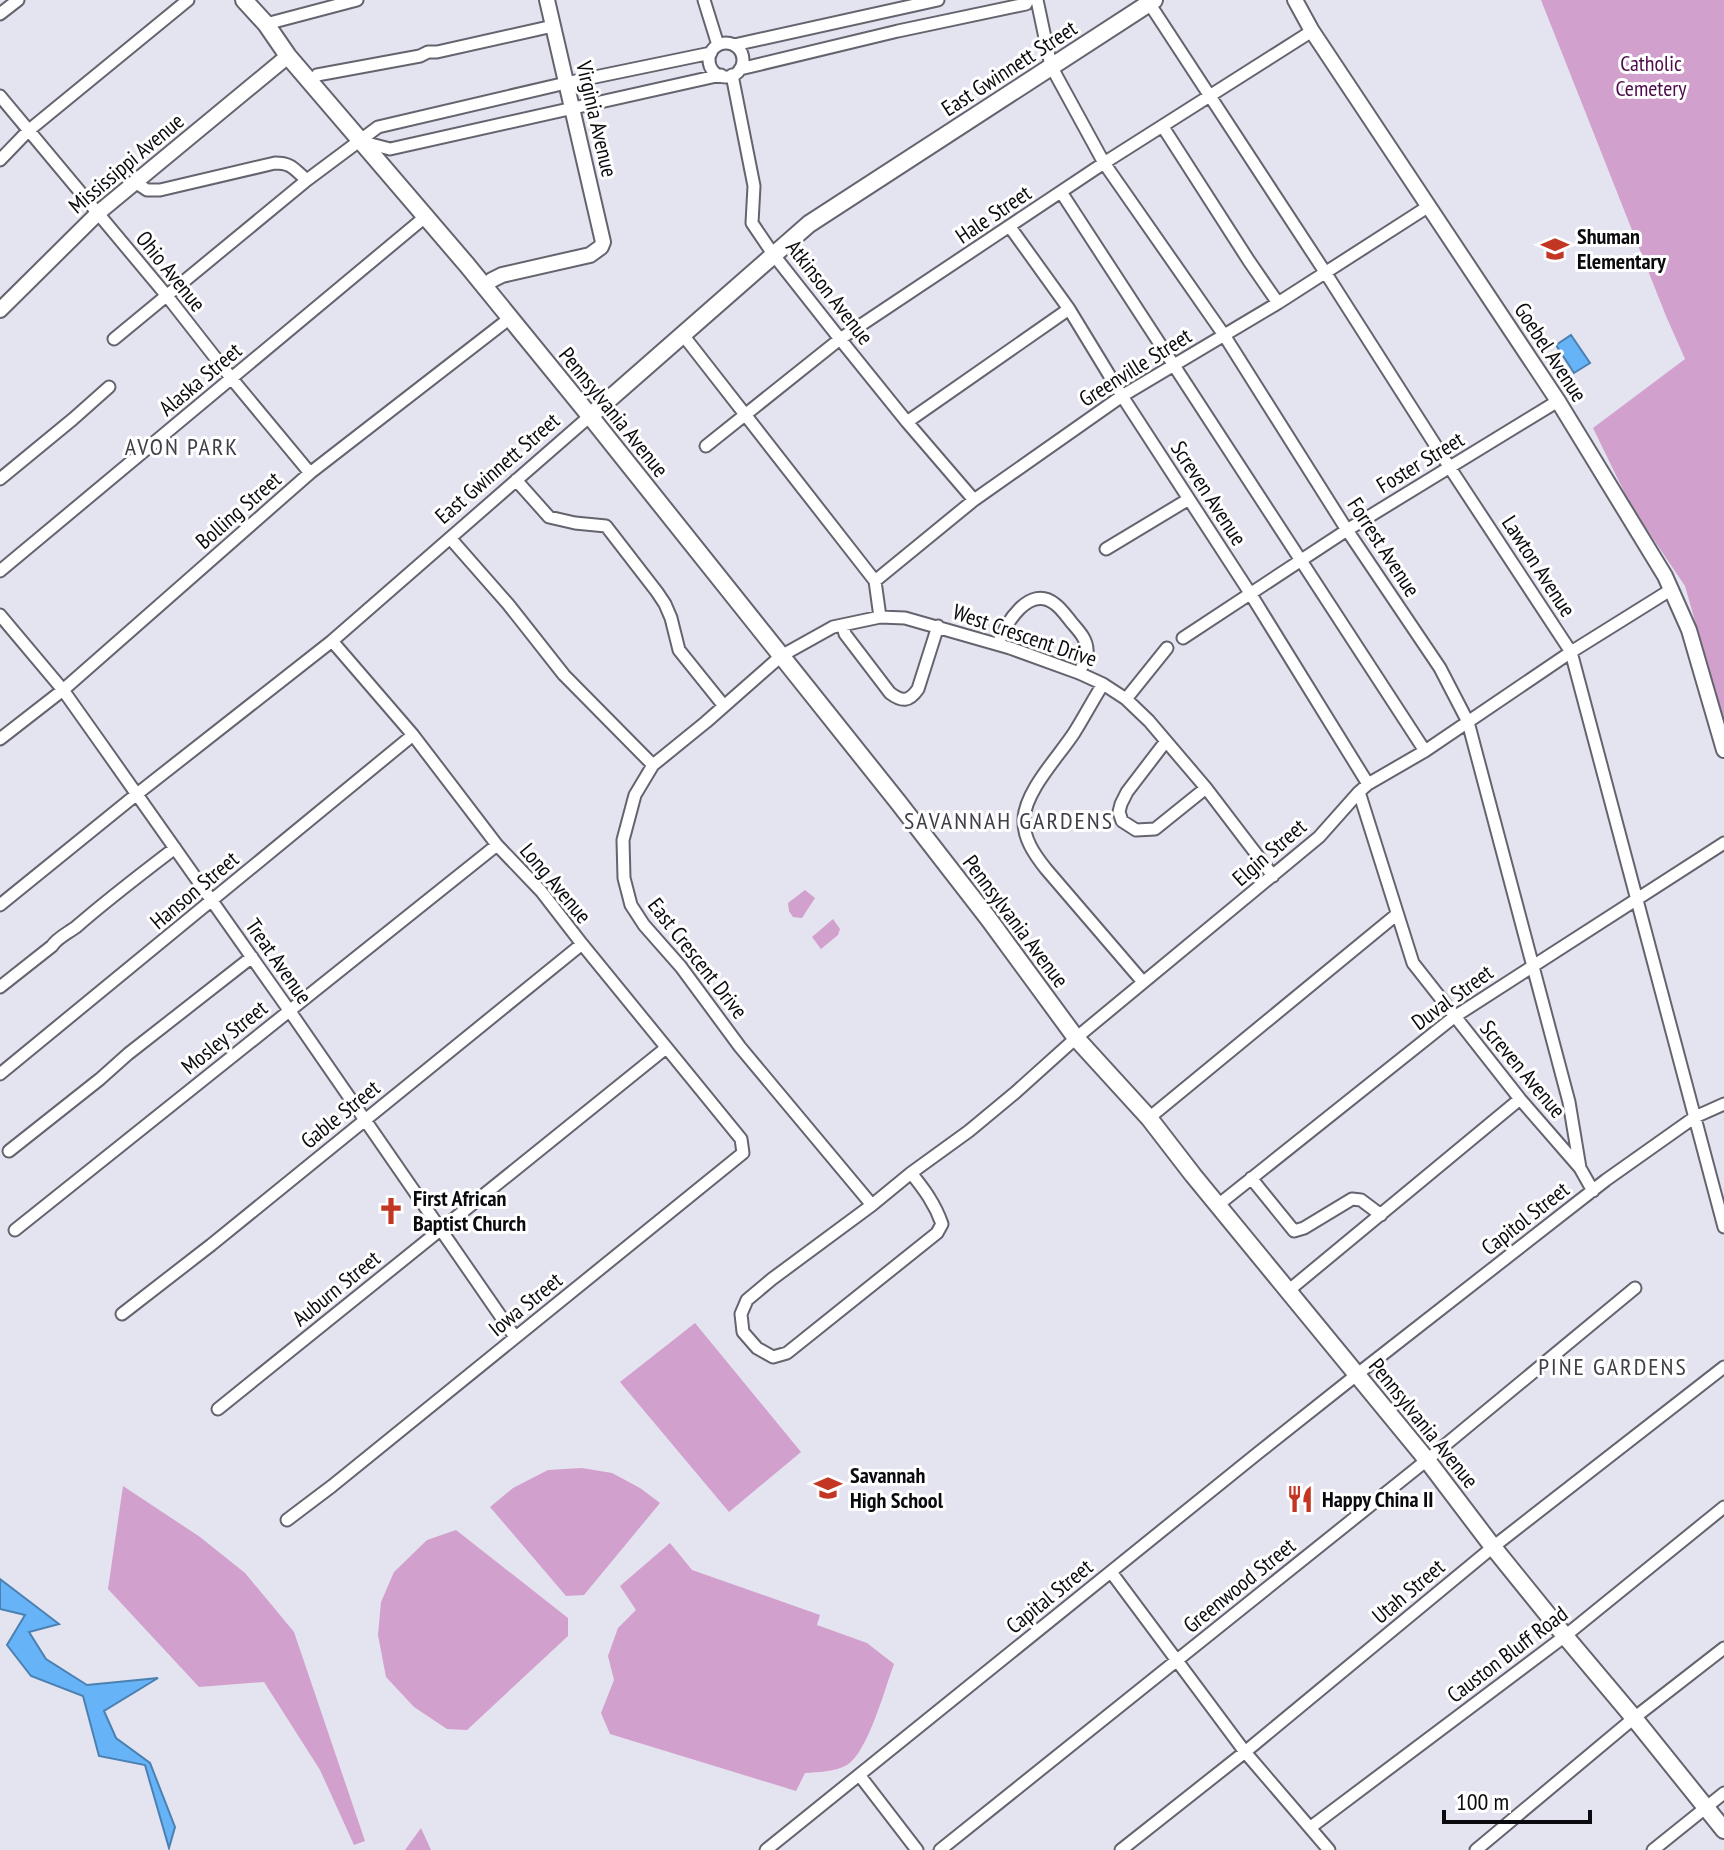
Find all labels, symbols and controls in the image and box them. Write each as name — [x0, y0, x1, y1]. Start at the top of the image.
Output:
street label: East Gwinnett Street — [936, 14, 1082, 122]
park label: Catholic Cemetery — [1615, 49, 1687, 102]
street label: Virginia Avenue — [570, 57, 624, 180]
street label: Mississippi Avenue — [63, 107, 189, 219]
street label: Hale Street — [950, 179, 1036, 249]
place label: Shuman Elementary — [1577, 222, 1667, 275]
street label: Ohio Avenue — [130, 225, 212, 317]
street label: Atkinson Avenue — [780, 234, 880, 350]
school or university icon: Shuman Elementary — [1540, 234, 1570, 264]
street label: Goebel Avenue — [1509, 297, 1593, 407]
street label: Greenville Street — [1074, 321, 1196, 413]
street label: Alaska Street — [153, 336, 247, 422]
street label: Pennsylvania Avenue — [553, 341, 675, 483]
street label: East Gwinnett Street — [429, 406, 565, 530]
street label: Foster Street — [1371, 425, 1469, 499]
district label: AVON PARK — [125, 431, 239, 462]
street label: Screven Avenue — [1165, 435, 1253, 551]
street label: Bolling Street — [189, 465, 287, 555]
street label: Forrest Avenue — [1342, 492, 1426, 602]
street label: Lawton Avenue — [1496, 510, 1582, 622]
street label: West Crescent Drive — [949, 597, 1101, 673]
district label: SAVANNAH GARDENS — [904, 805, 1114, 836]
street label: Elgin Street — [1226, 812, 1312, 892]
street label: Long Avenue — [514, 837, 598, 929]
street label: Hanson Street — [144, 845, 244, 935]
street label: Pennsylvania Avenue — [957, 849, 1075, 993]
street label: East Crescent Drive — [642, 892, 754, 1024]
street label: Treat Avenue — [240, 913, 318, 1009]
street label: Duval Street — [1406, 958, 1498, 1036]
street label: Mosley Street — [175, 994, 273, 1080]
street label: Screven Avenue — [1474, 1014, 1572, 1124]
street label: Gable Street — [295, 1074, 385, 1154]
street label: Capitol Street — [1476, 1175, 1574, 1261]
place label: First African Baptist Church — [413, 1184, 526, 1237]
church icon: First African Baptist Church — [376, 1196, 406, 1226]
street label: Auburn Street — [286, 1244, 386, 1332]
street label: Iowa Street — [483, 1266, 567, 1342]
district label: PINE GARDENS — [1538, 1351, 1688, 1382]
street label: Pennsylvania Avenue — [1363, 1352, 1485, 1494]
place label: Savannah High School — [850, 1461, 944, 1514]
school or university icon: Savannah High School — [813, 1473, 843, 1503]
restaurant icon: Happy China II — [1285, 1484, 1315, 1514]
place label: Happy China II — [1322, 1485, 1433, 1513]
street label: Greenwood Street — [1177, 1531, 1301, 1639]
street label: Capital Street — [1000, 1553, 1098, 1639]
street label: Utah Street — [1366, 1553, 1450, 1629]
street label: Causton Bluff Road — [1441, 1600, 1573, 1708]
scale bar — [1444, 1774, 1590, 1824]
text: 100 m — [1456, 1786, 1509, 1817]

